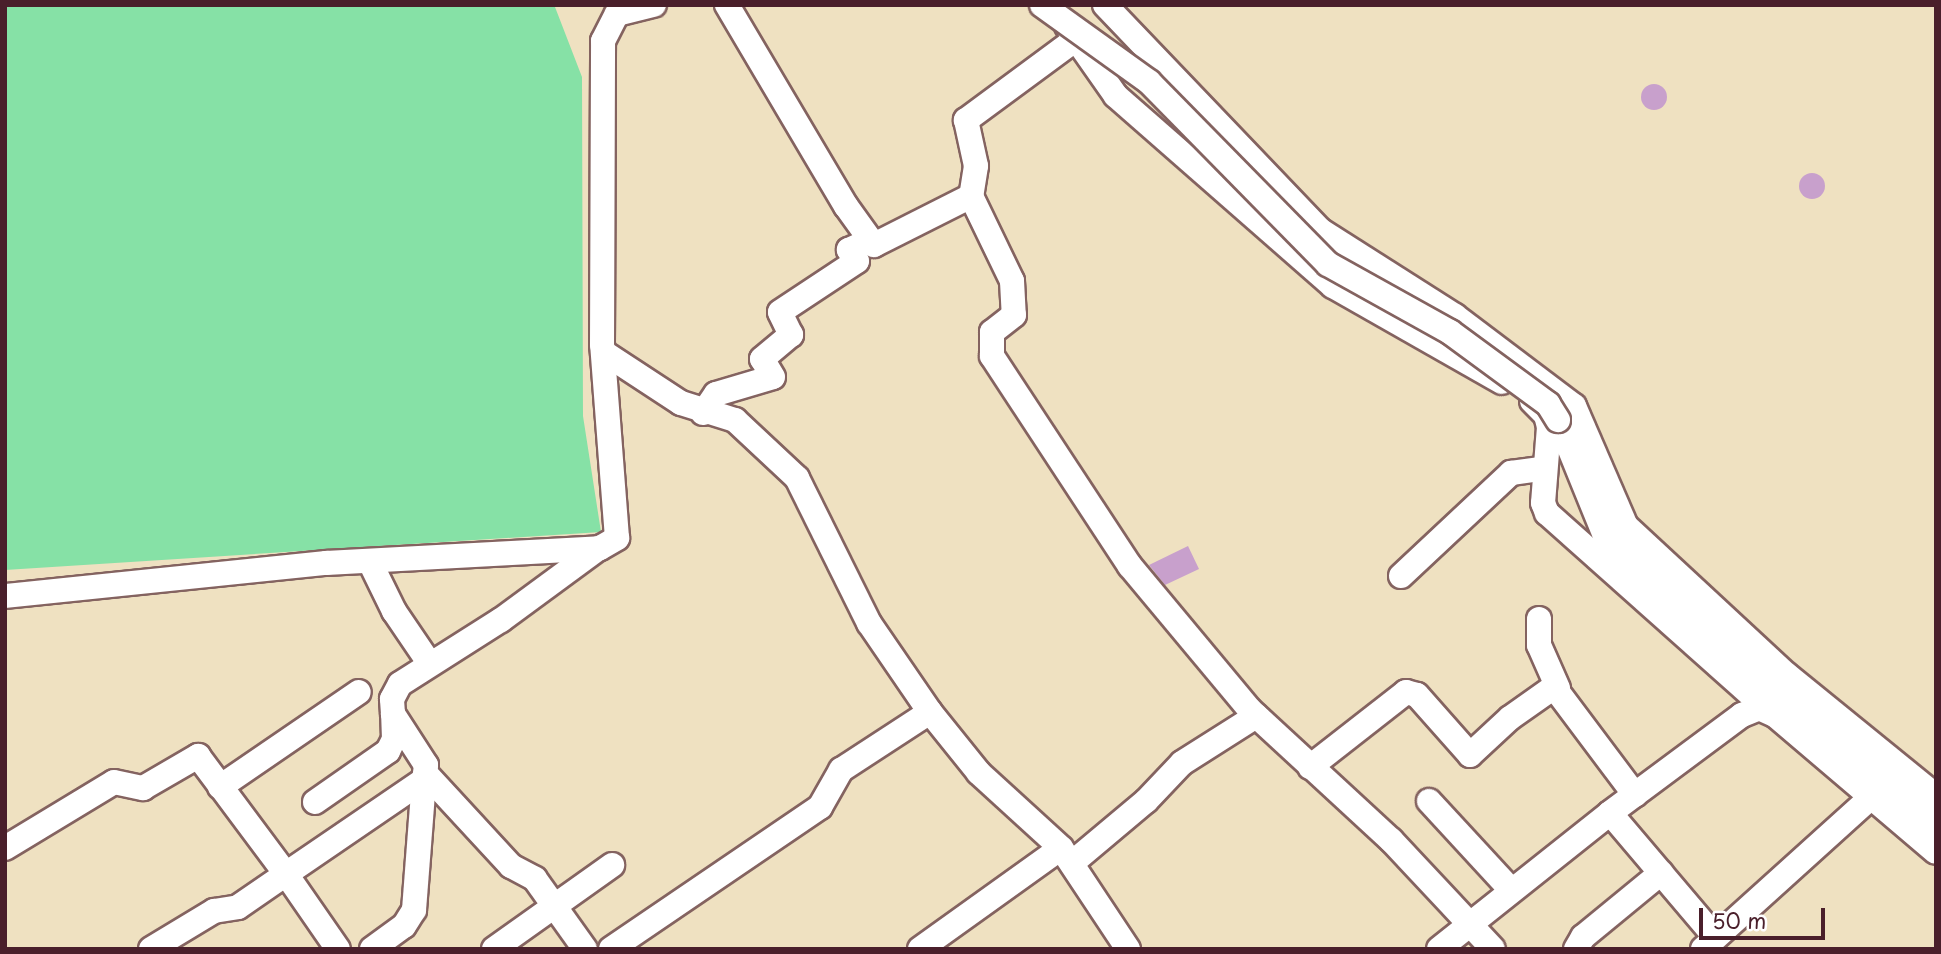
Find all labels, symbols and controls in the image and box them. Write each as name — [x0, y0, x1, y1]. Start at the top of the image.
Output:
scale bar — [1703, 894, 1829, 938]
text: 50 m — [1712, 904, 1766, 936]

